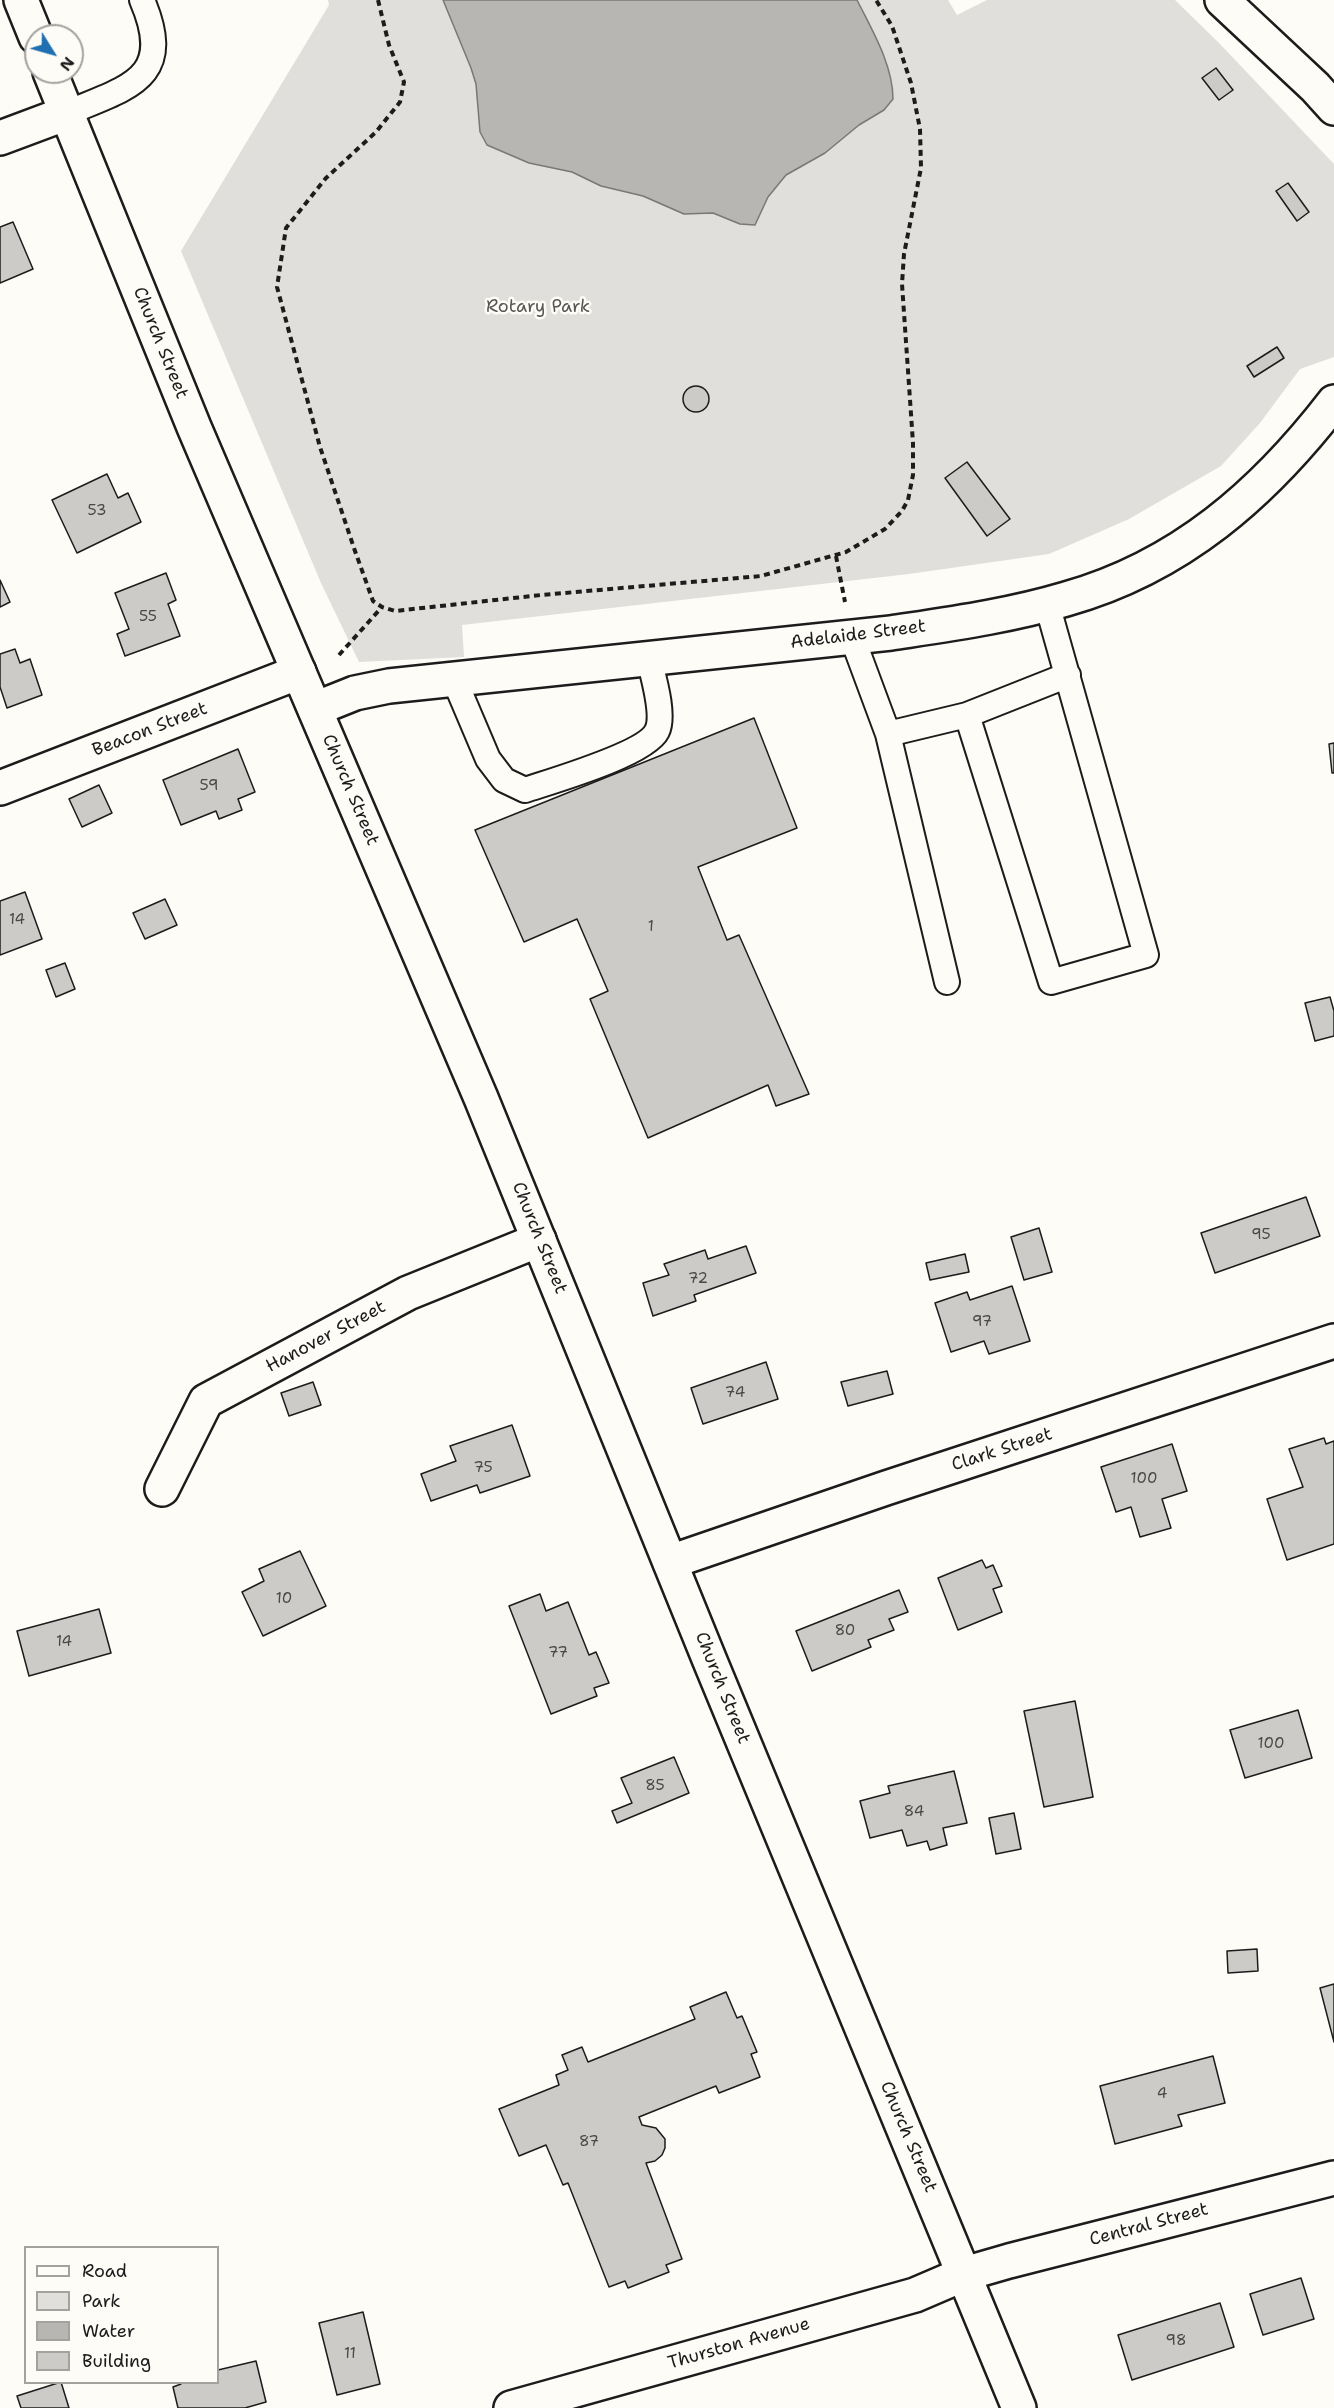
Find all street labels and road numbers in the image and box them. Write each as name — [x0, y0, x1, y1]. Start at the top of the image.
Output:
street label: Church Street — [128, 284, 192, 402]
street label: Adelaide Street — [789, 616, 927, 654]
street label: Beacon Street — [90, 698, 210, 762]
street label: Church Street — [317, 731, 383, 849]
street label: Church Street — [507, 1179, 571, 1297]
street label: Hanover Street — [262, 1296, 390, 1378]
street label: Clark Street — [949, 1424, 1055, 1476]
street label: Church Street — [690, 1629, 754, 1747]
street label: Church Street — [875, 2078, 941, 2196]
street label: Central Street — [1087, 2199, 1211, 2251]
street label: Thurston Avenue — [666, 2313, 812, 2375]

